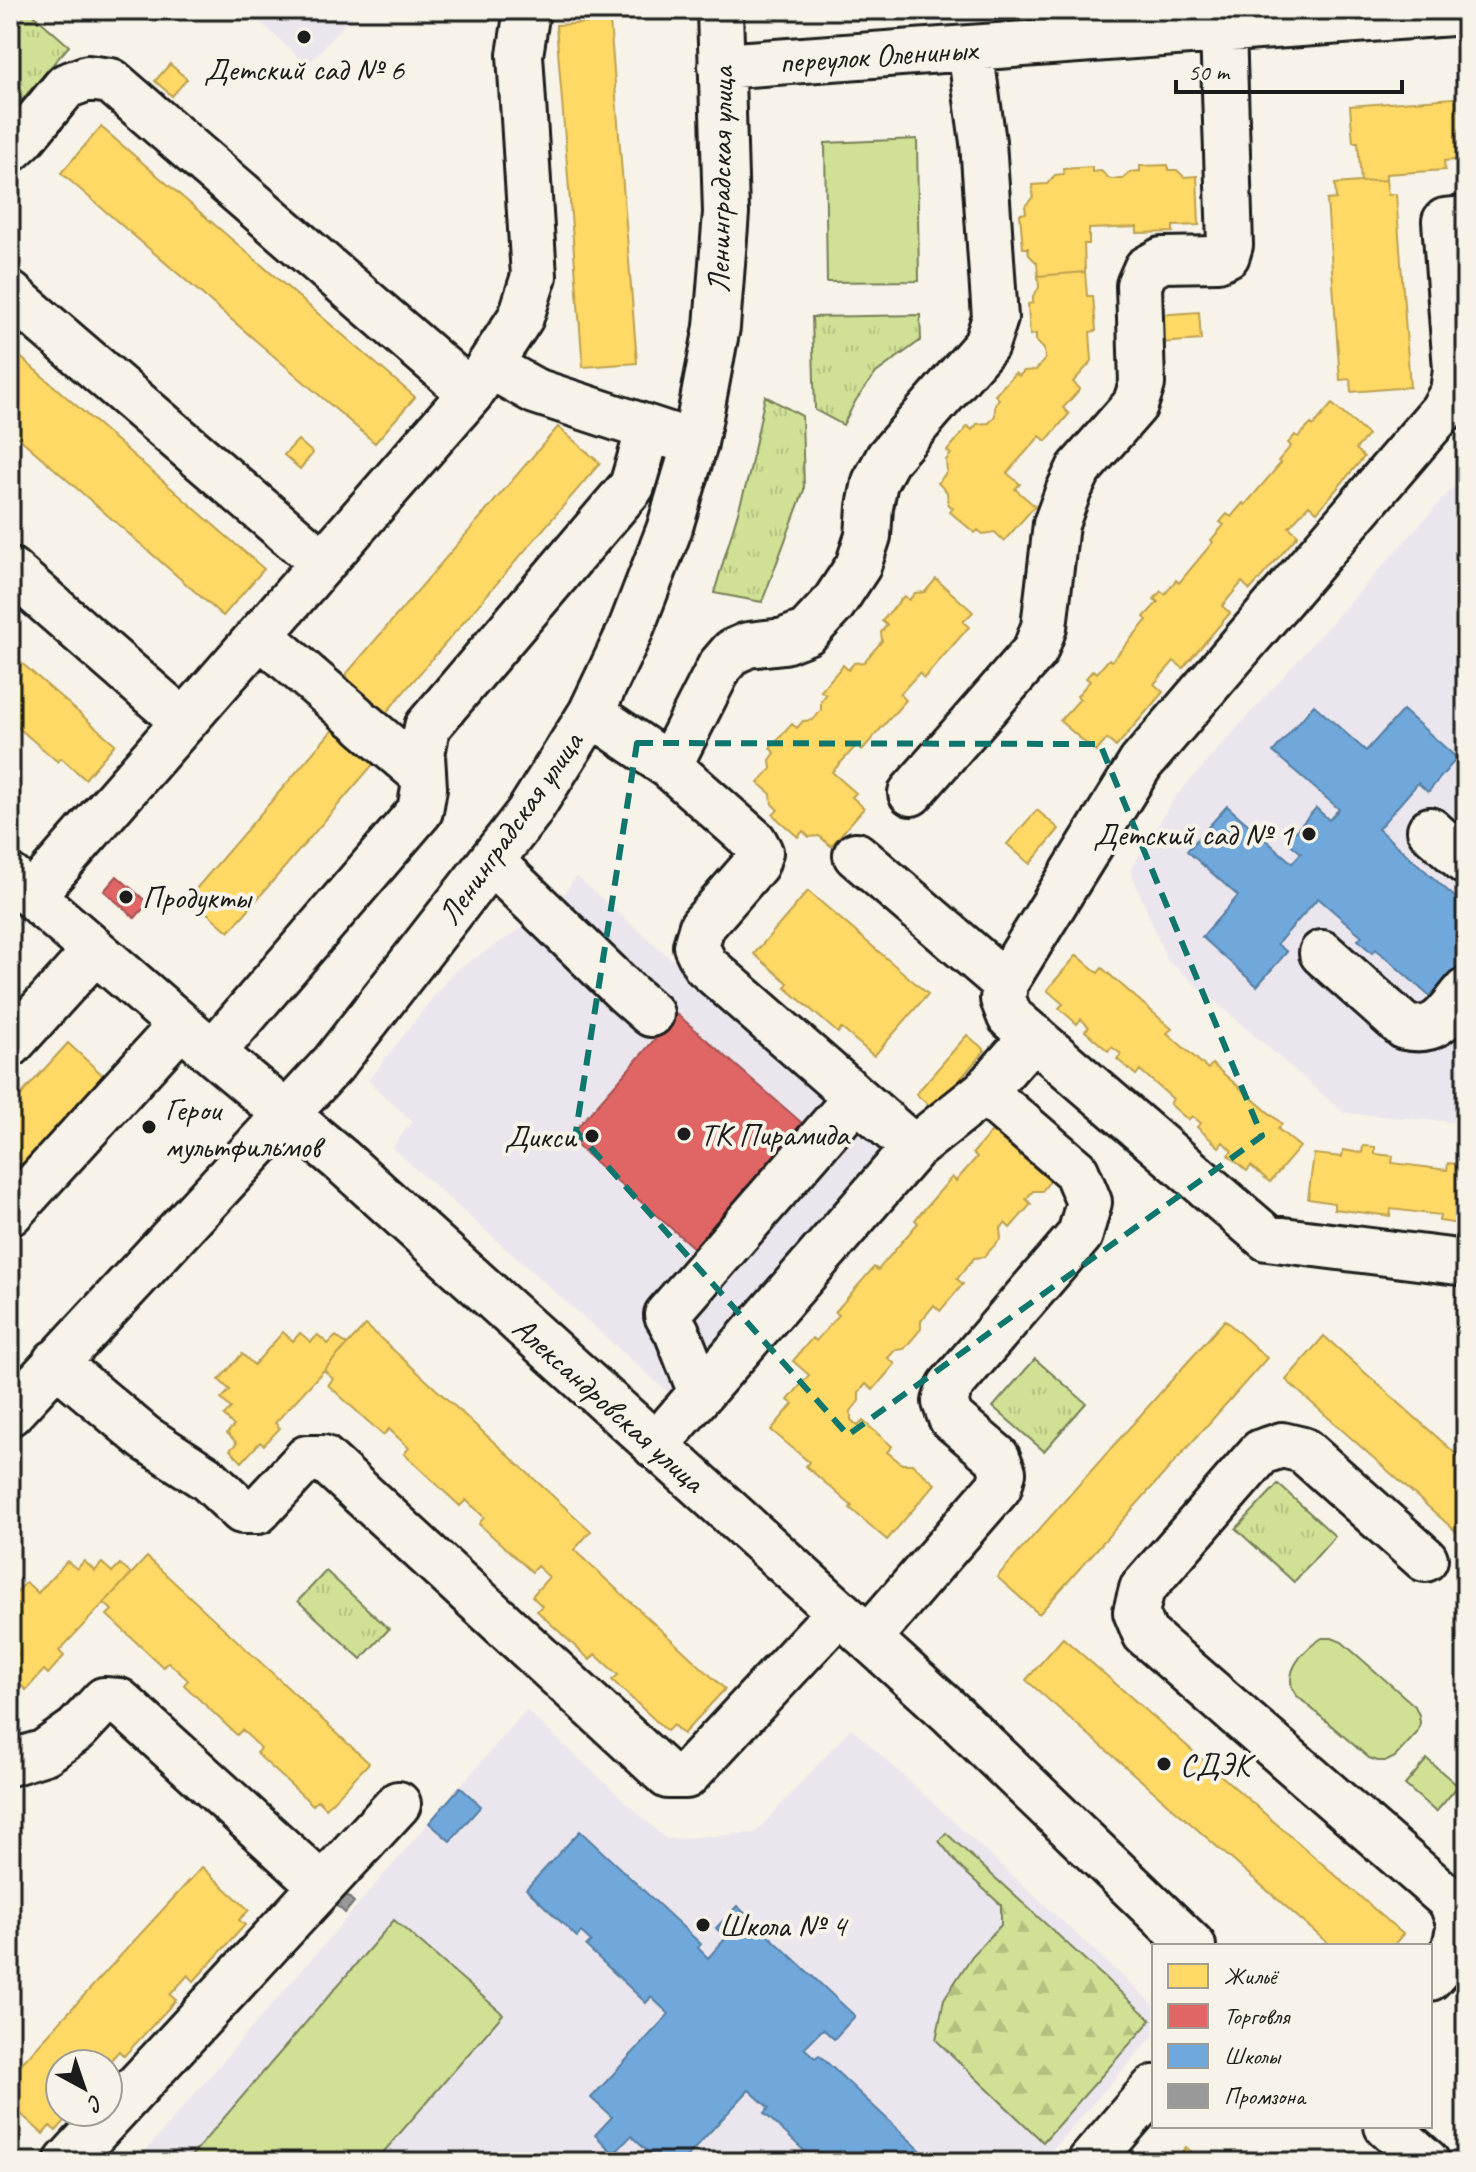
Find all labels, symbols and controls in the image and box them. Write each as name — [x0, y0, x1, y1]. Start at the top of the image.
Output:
marker: Детский сад № 6 — [295, 28, 313, 46]
street label: переулок Олениных — [778, 28, 981, 83]
scale bar — [1176, 44, 1402, 94]
place label: Детский сад № 6 — [204, 49, 406, 90]
text: 50 m — [1188, 57, 1231, 87]
street label: Ленинградская улица — [698, 64, 743, 294]
street label: Ленинградская улица — [429, 722, 593, 933]
place label: Детский сад № 1 — [1093, 814, 1295, 855]
marker: Детский сад № 1 — [1300, 825, 1318, 843]
place label: Продукты — [142, 877, 253, 918]
marker: Продукты — [117, 888, 135, 906]
place label: Герои мультфильмов — [165, 1089, 326, 1167]
place label: ТК Пирамида — [700, 1114, 851, 1155]
place label: Дикси — [504, 1116, 578, 1157]
marker: Герои мультфильмов — [140, 1118, 158, 1136]
marker: ТК Пирамида — [675, 1125, 693, 1143]
marker: Дикси — [583, 1127, 601, 1145]
street label: Александровская улица — [504, 1307, 715, 1503]
place label: СДЭК — [1180, 1744, 1256, 1785]
marker: СДЭК — [1155, 1755, 1173, 1773]
place label: Школа № 4 — [719, 1905, 850, 1946]
marker: Школа № 4 — [694, 1916, 712, 1934]
legend — [1152, 1944, 1432, 2128]
text: Жильё — [1224, 1961, 1279, 1991]
text: Торговля — [1224, 2001, 1291, 2031]
text: Школы — [1224, 2041, 1282, 2071]
north arrow — [44, 2048, 124, 2128]
text: Промзона — [1224, 2081, 1307, 2111]
text: С — [81, 2088, 109, 2119]

